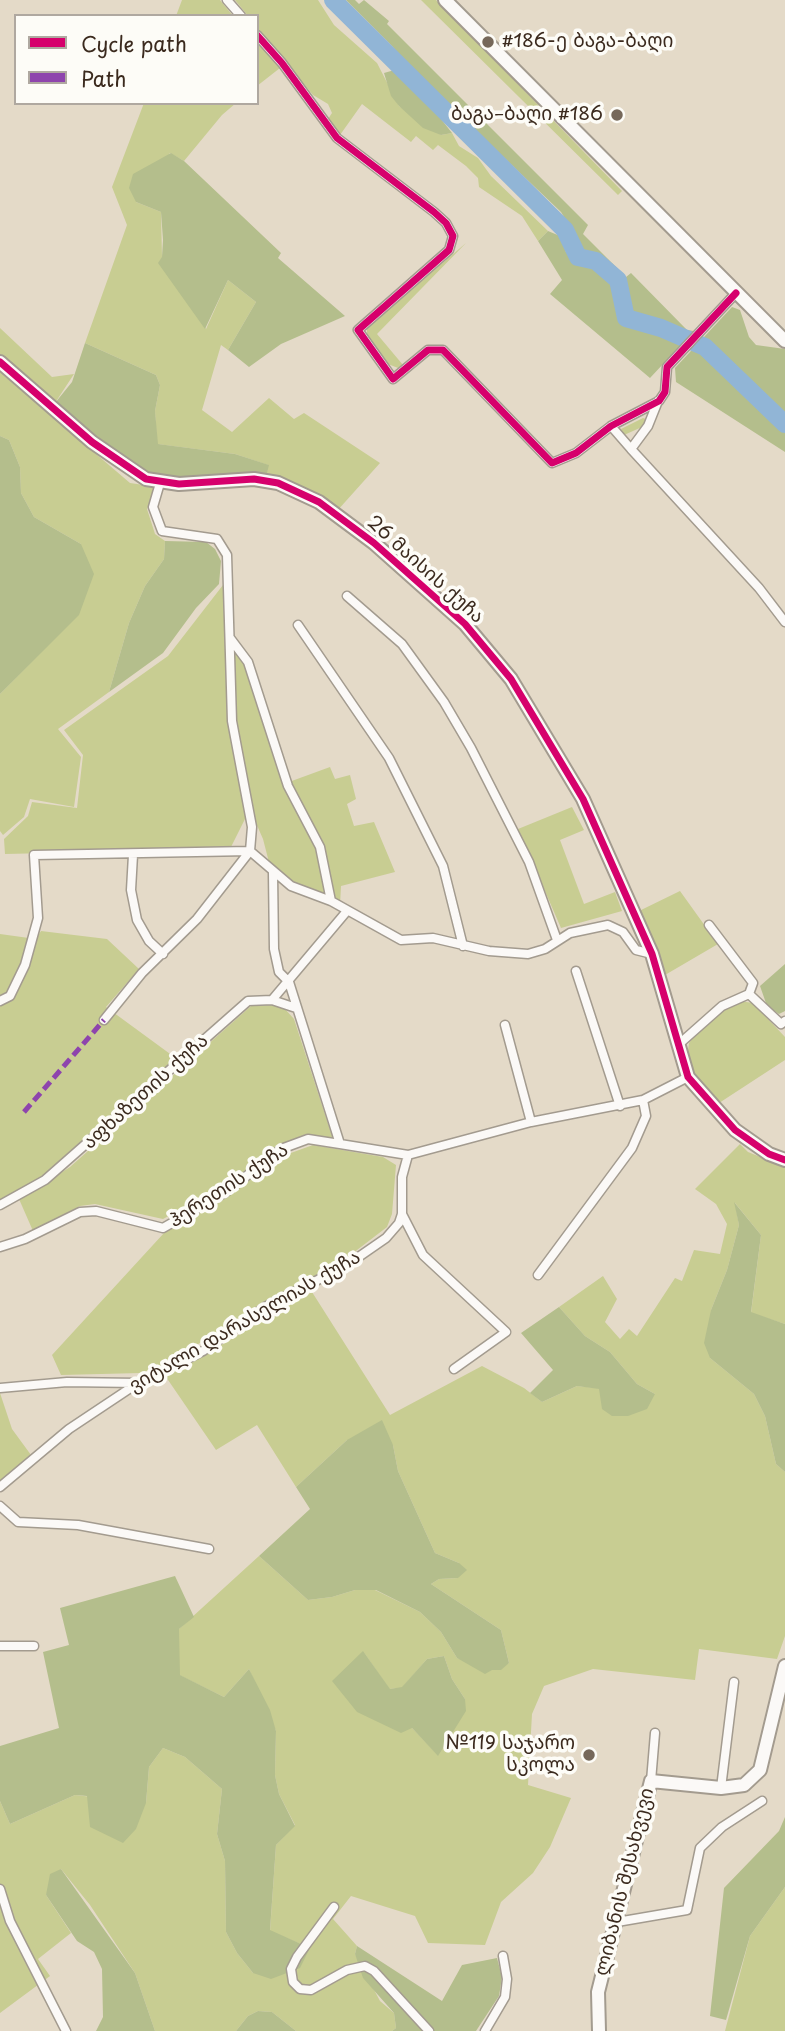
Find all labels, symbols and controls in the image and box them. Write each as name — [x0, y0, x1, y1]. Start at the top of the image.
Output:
legend — [14, 14, 259, 105]
text: Cycle path — [81, 27, 187, 59]
place label: #186-ე ბაგა-ბაღი — [502, 31, 673, 53]
marker: #186-ე ბაგა-ბაღი — [480, 34, 496, 50]
text: Path — [81, 62, 126, 94]
place label: ბაგა–ბაღი #186 — [451, 104, 603, 126]
marker: ბაგა–ბაღი #186 — [609, 107, 625, 123]
street label: 26 მაისის ქუჩა — [362, 512, 488, 628]
street label: აფხაზეთის ქუჩა — [79, 1030, 213, 1154]
street label: ჰერეთის ქუჩა — [165, 1139, 293, 1233]
street label: ვიტალი დარასელიას ქუჩა — [125, 1246, 365, 1398]
place label: №119 საჯარო სკოლა — [445, 1733, 575, 1777]
marker: №119 საჯარო სკოლა — [581, 1747, 597, 1763]
street label: ლიბანის შესახვევი — [591, 1786, 659, 1978]

